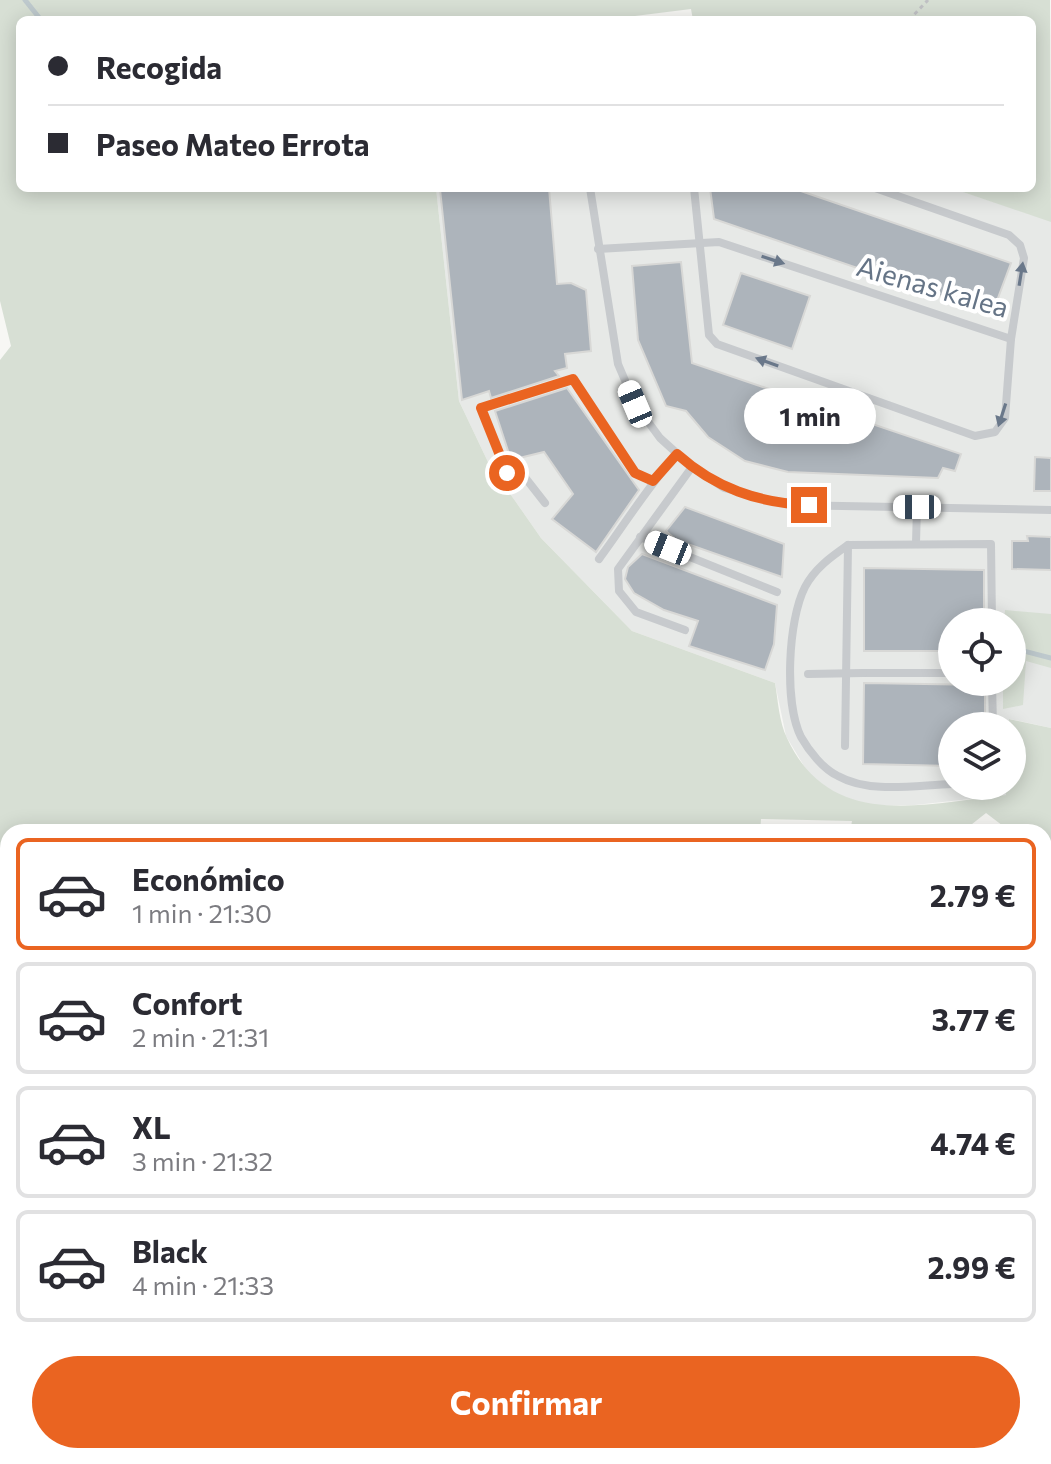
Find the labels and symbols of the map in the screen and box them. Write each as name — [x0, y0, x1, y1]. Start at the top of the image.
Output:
street label: Aienas kalea — [853, 248, 1013, 324]
one-way arrow — [762, 254, 786, 266]
one-way arrow — [1015, 261, 1028, 286]
one-way arrow — [754, 355, 778, 368]
car — [615, 377, 655, 431]
callout: 1 min — [743, 389, 875, 445]
one-way arrow — [995, 403, 1007, 427]
route start — [489, 455, 525, 491]
route end — [791, 487, 827, 523]
car — [893, 495, 941, 519]
car — [641, 528, 695, 568]

